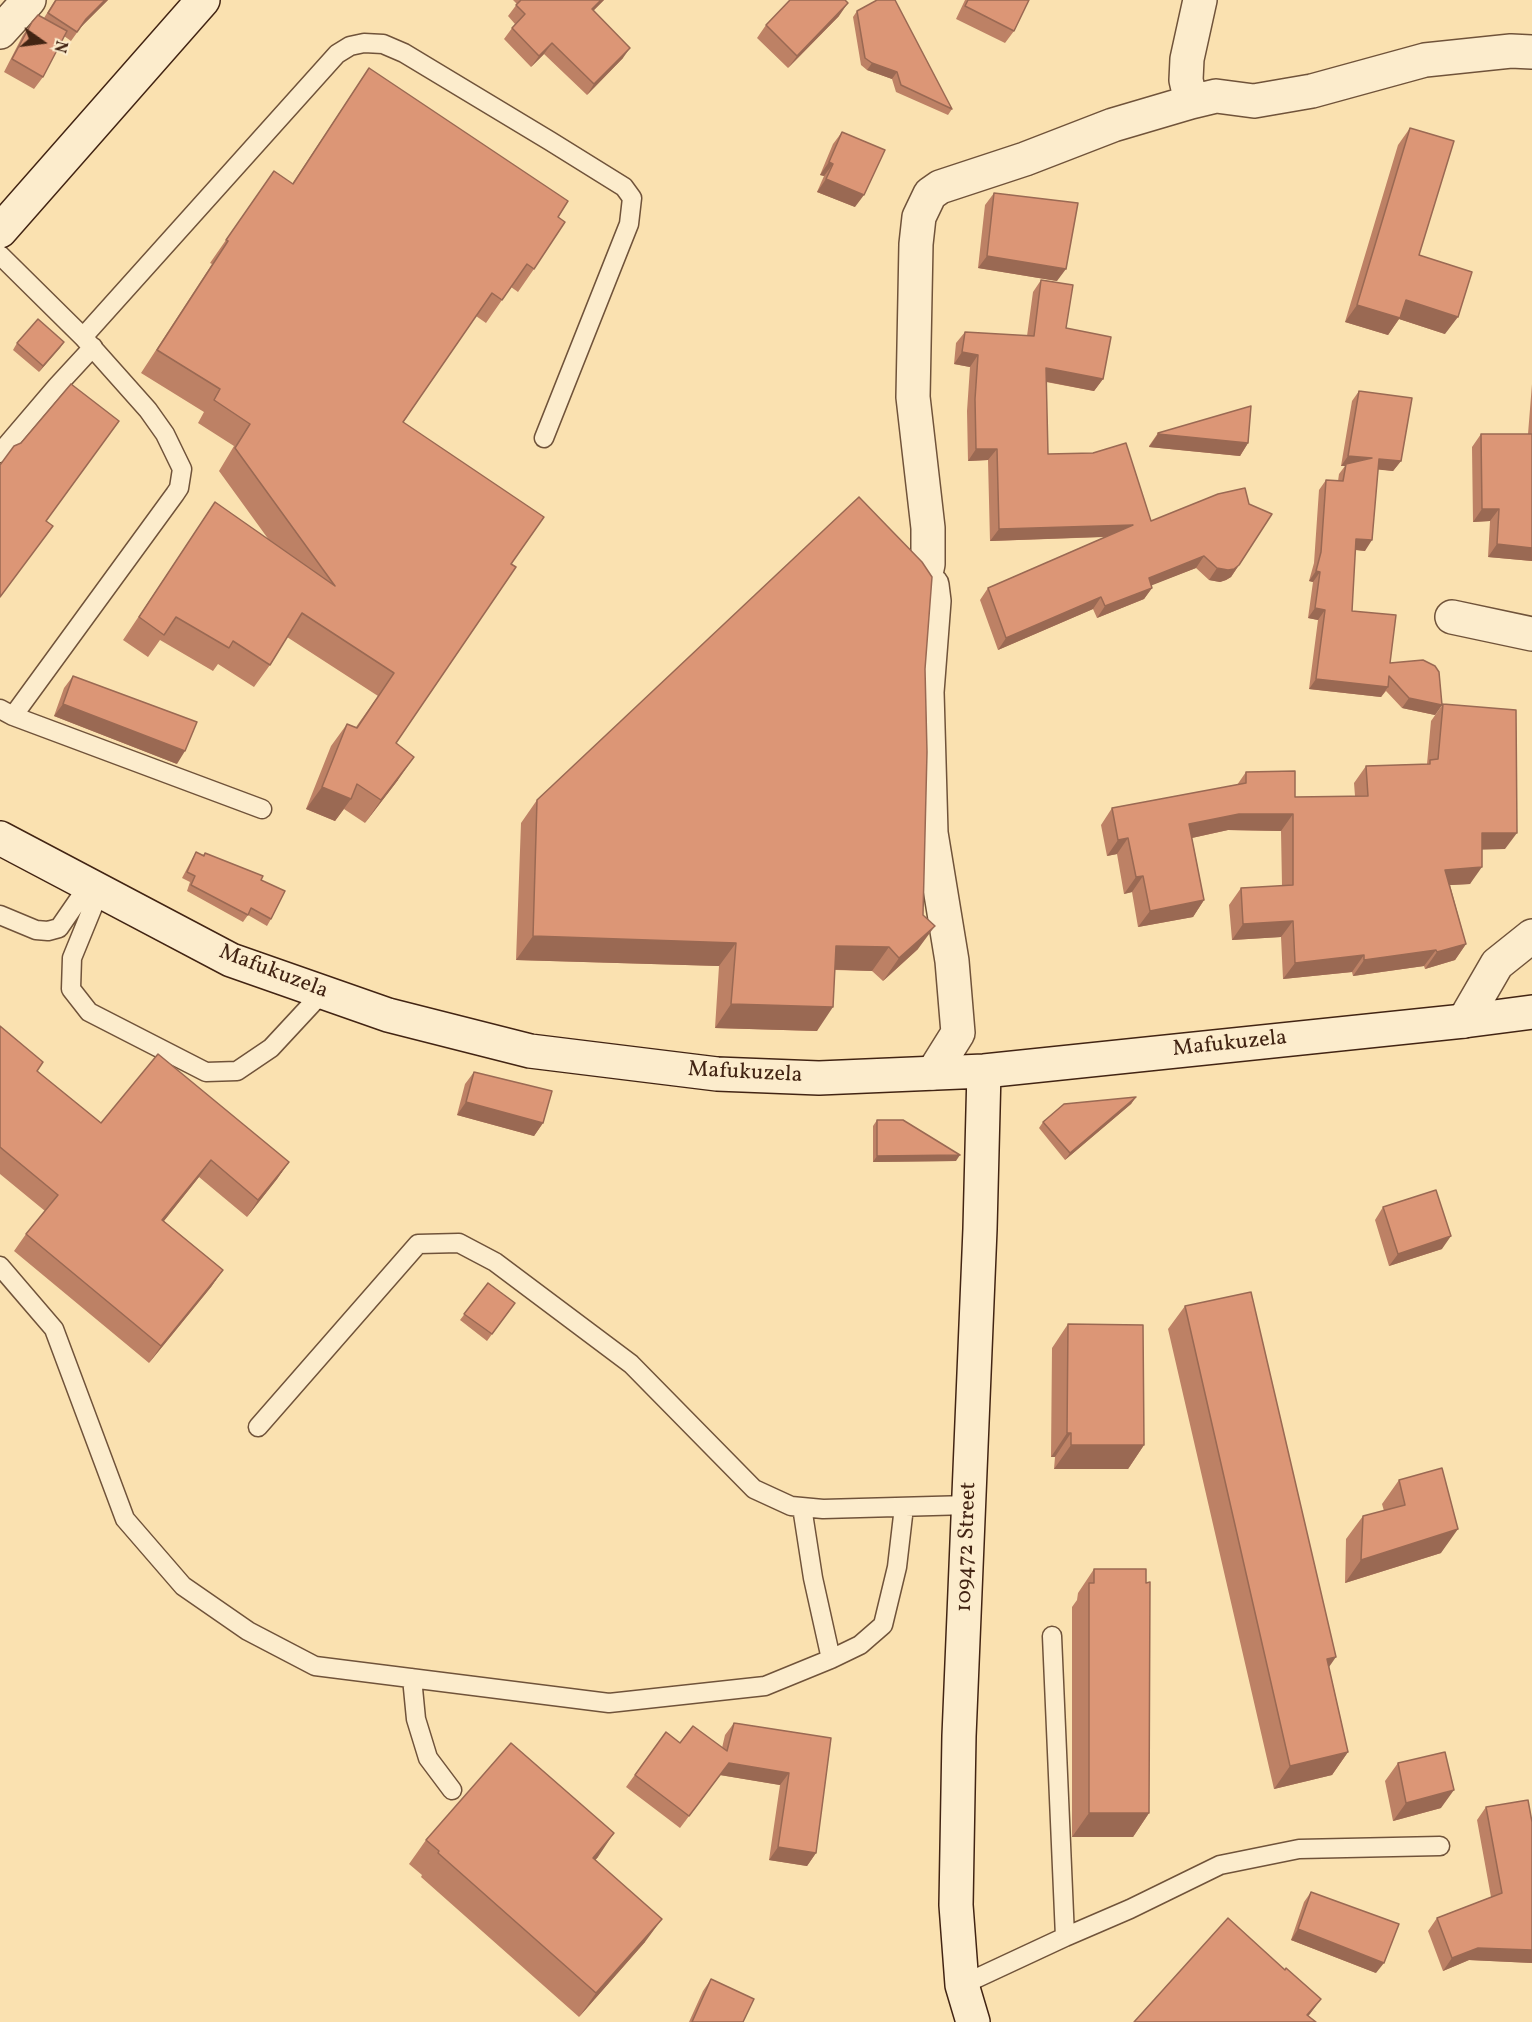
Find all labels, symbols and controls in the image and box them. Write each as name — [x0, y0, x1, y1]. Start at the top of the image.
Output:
north arrow — [12, 12, 72, 72]
text: N — [47, 38, 72, 55]
street label: Mafukuzela — [215, 940, 331, 1006]
street label: Mafukuzela — [1172, 1026, 1288, 1064]
street label: Mafukuzela — [687, 1058, 803, 1090]
street label: 109472 Street — [953, 1482, 983, 1612]

